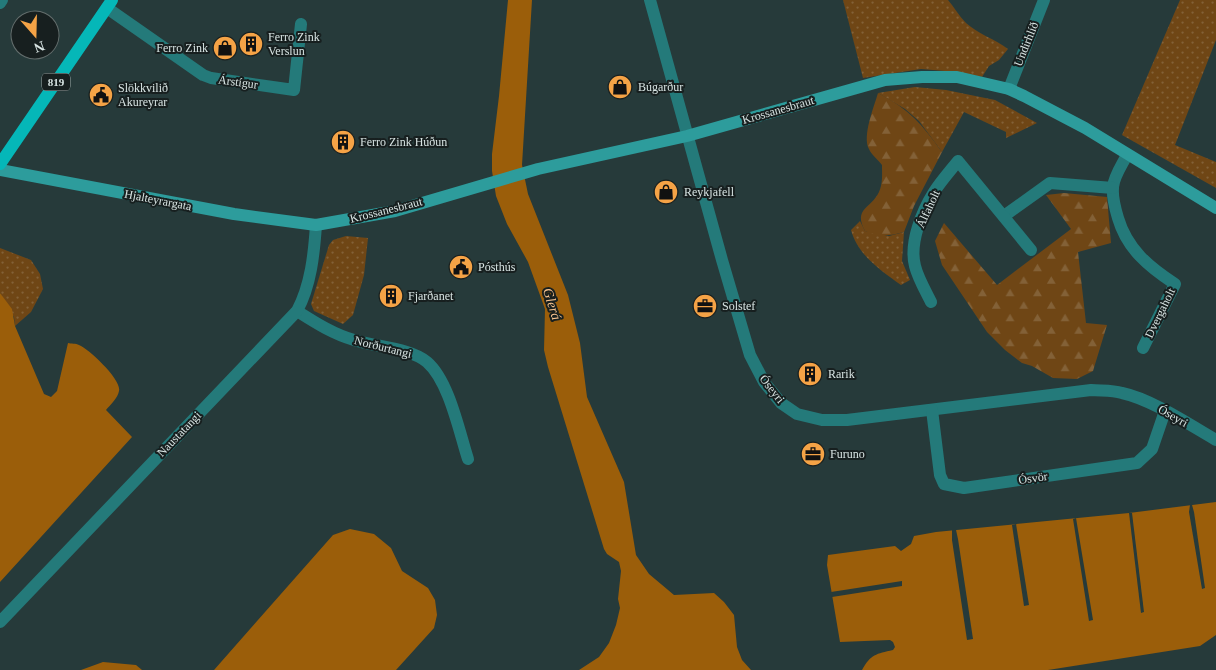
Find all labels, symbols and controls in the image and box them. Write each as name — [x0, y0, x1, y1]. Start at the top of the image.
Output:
north arrow — [10, 10, 60, 60]
street label: Undirhlíð — [1011, 20, 1041, 68]
place label: Ferro Zink Verslun — [268, 30, 320, 58]
building icon: Ferro Zink Verslun — [238, 31, 264, 57]
shop icon: Ferro Zink — [212, 35, 238, 61]
text: N — [32, 38, 47, 56]
place label: Ferro Zink — [156, 41, 208, 55]
street label: Árstígur — [217, 72, 259, 92]
road number: 819 — [42, 74, 70, 90]
shop icon: Búgarður — [607, 74, 633, 100]
place label: Búgarður — [638, 80, 683, 94]
place label: Slökkvilið Akureyrar — [118, 81, 168, 109]
public building icon: Slökkvilið Akureyrar — [88, 82, 114, 108]
street label: Krossanesbraut — [741, 93, 816, 127]
building icon: Ferro Zink Húðun — [330, 129, 356, 155]
place label: Ferro Zink Húðun — [360, 135, 447, 149]
shop icon: Reykjafell — [653, 179, 679, 205]
place label: Reykjafell — [684, 185, 735, 199]
street label: Hjalteyrargata — [123, 187, 194, 214]
street label: Álfaholt — [913, 187, 943, 230]
street label: Krossanesbraut — [348, 194, 424, 226]
public building icon: Pósthús — [448, 254, 474, 280]
place label: Pósthús — [478, 260, 516, 274]
building icon: Fjarðanet — [378, 283, 404, 309]
street label: Dvergaholt — [1142, 285, 1178, 340]
water label: Glerá — [540, 286, 564, 322]
place label: Fjarðanet — [408, 289, 454, 303]
office icon: Solstef — [692, 293, 718, 319]
place label: Solstef — [722, 299, 755, 313]
street label: Norðurtangi — [353, 333, 414, 361]
building icon: Rarik — [797, 361, 823, 387]
place label: Rarik — [828, 367, 855, 381]
street label: Óseyri — [757, 372, 788, 406]
street label: Óseyri — [1156, 402, 1191, 430]
street label: Naustatangi — [154, 408, 204, 459]
office icon: Furuno — [800, 441, 826, 467]
place label: Furuno — [830, 447, 865, 461]
street label: Ósvör — [1017, 469, 1049, 487]

